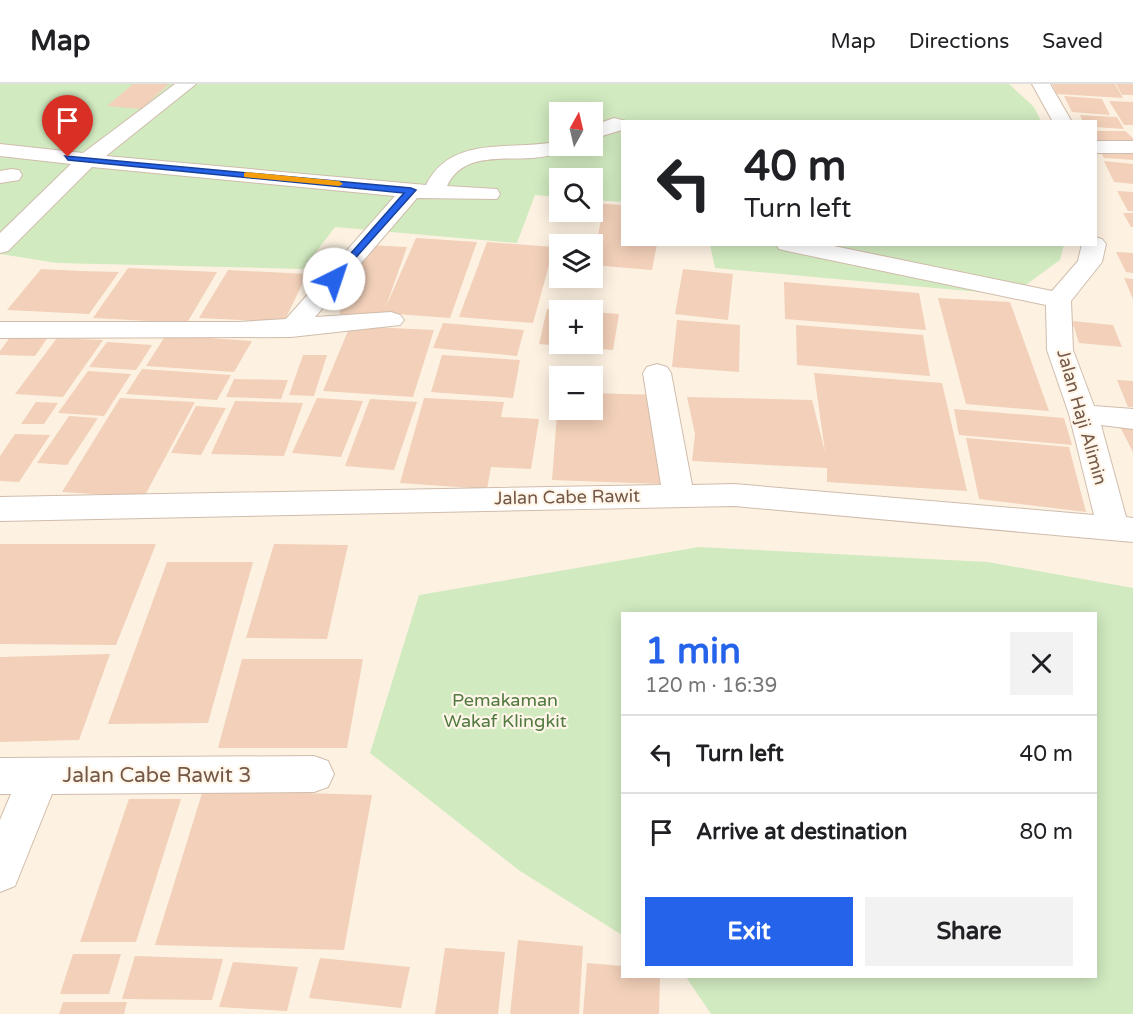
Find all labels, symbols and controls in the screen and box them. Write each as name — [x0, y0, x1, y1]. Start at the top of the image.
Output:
text: Map — [30, 24, 90, 58]
text: Map — [830, 29, 876, 54]
text: Directions — [909, 29, 1009, 54]
text: Saved — [1042, 29, 1103, 54]
pin — [42, 95, 93, 157]
north arrow — [549, 102, 603, 156]
map controls — [549, 102, 603, 420]
icon: arrive — [51, 104, 84, 137]
text: 40 m — [744, 141, 846, 192]
icon: left — [645, 144, 723, 222]
button: search — [549, 168, 603, 222]
text: Turn left — [744, 192, 851, 225]
button: layers — [549, 234, 603, 288]
position arrow — [302, 247, 366, 311]
button: + — [549, 300, 603, 354]
street label: Jalan Haji Alimin — [1052, 346, 1112, 488]
button: − — [549, 366, 603, 420]
street label: Jalan Cabe Rawit — [494, 485, 640, 509]
text: 1 min — [645, 630, 741, 673]
button: close — [1010, 632, 1073, 695]
text: 120 m · 16:39 — [645, 674, 777, 698]
park label: Pemakaman Wakaf Klingkit — [443, 689, 567, 732]
icon: left — [645, 738, 678, 771]
text: Turn left — [696, 741, 784, 767]
text: 40 m — [1019, 741, 1073, 767]
street label: Jalan Cabe Rawit 3 — [63, 763, 251, 788]
icon: arrive — [645, 816, 678, 849]
text: Arrive at destination — [696, 819, 907, 845]
text: 80 m — [1019, 819, 1073, 845]
button: Exit — [645, 897, 853, 966]
button: Share — [865, 897, 1073, 966]

